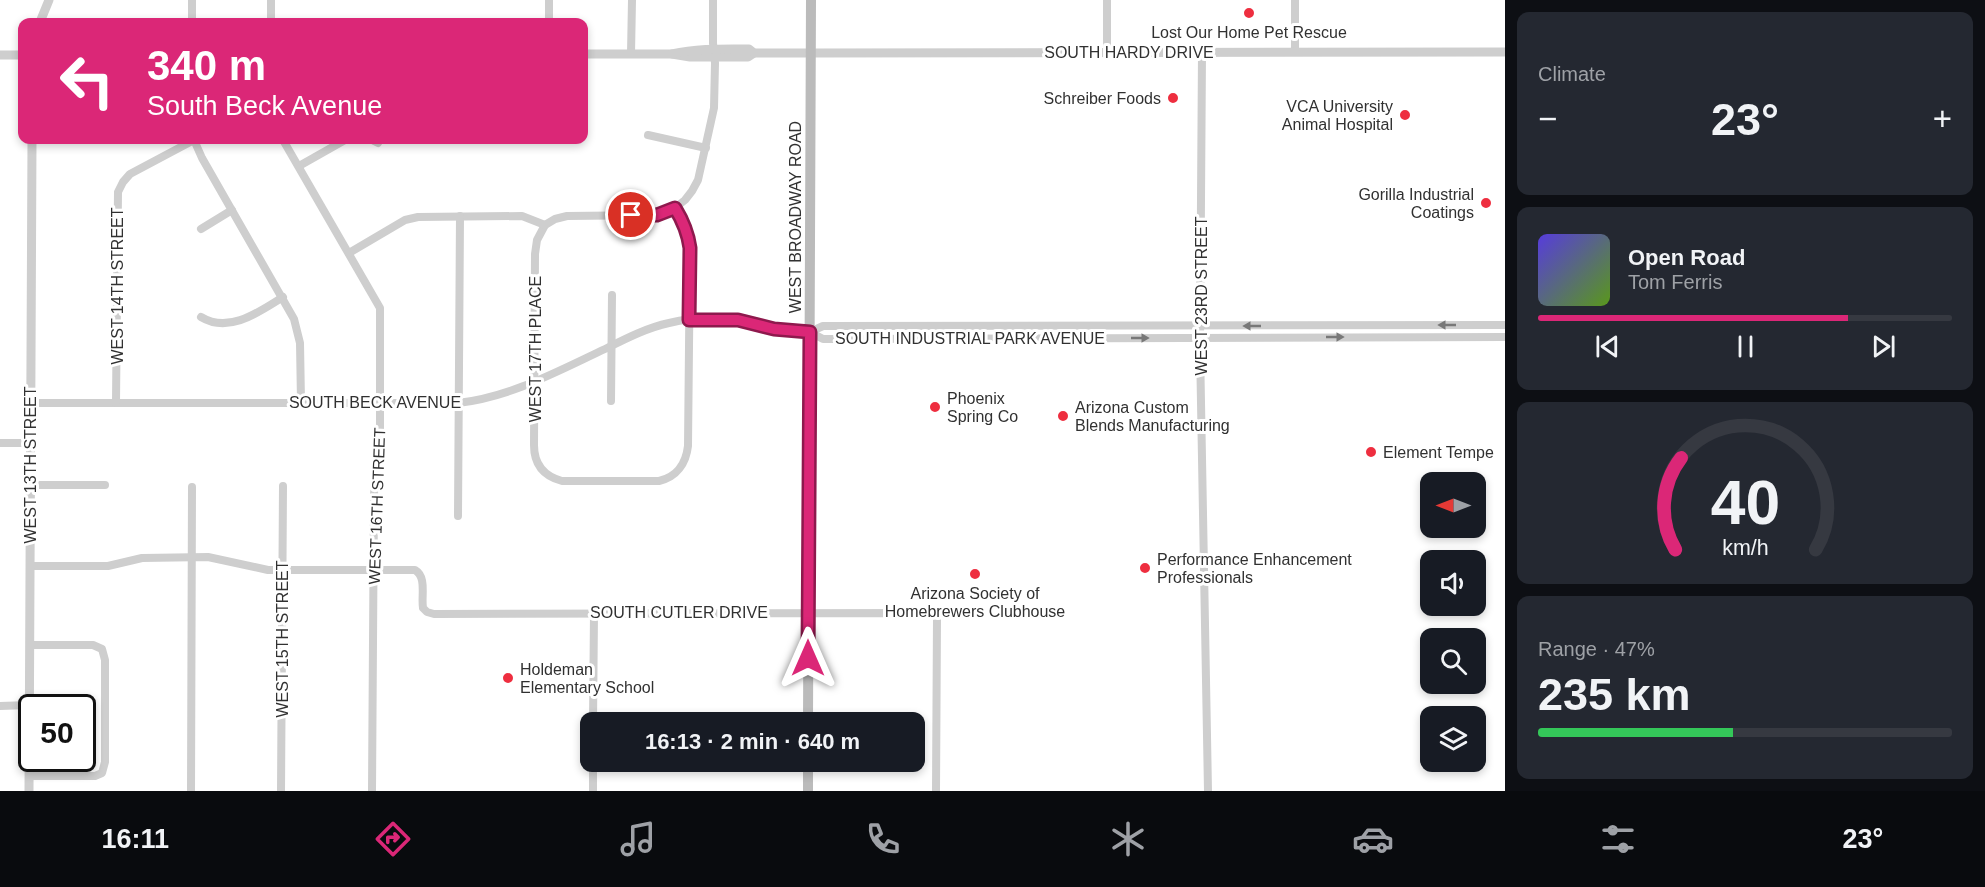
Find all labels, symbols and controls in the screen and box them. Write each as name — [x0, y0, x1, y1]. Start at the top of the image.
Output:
marker: Lost Our Home Pet Rescue — [1242, 6, 1256, 20]
place label: Lost Our Home Pet Rescue — [1151, 24, 1347, 41]
icon: left — [48, 42, 126, 120]
text: 340 m — [147, 42, 266, 89]
street label: SOUTH HARDY DRIVE — [1044, 44, 1214, 61]
text: Climate — [1538, 63, 1606, 85]
place label: Schreiber Foods — [1044, 90, 1161, 107]
text: South Beck Avenue — [147, 91, 382, 121]
marker: Schreiber Foods — [1166, 91, 1180, 105]
text: 23° — [1711, 94, 1779, 145]
place label: VCA University Animal Hospital — [1282, 98, 1393, 133]
text: − — [1538, 100, 1557, 137]
text: + — [1933, 100, 1952, 137]
marker: VCA University Animal Hospital — [1398, 108, 1412, 122]
street label: WEST BROADWAY ROAD — [787, 121, 804, 313]
place label: Gorilla Industrial Coatings — [1358, 186, 1474, 221]
pin — [605, 189, 656, 240]
marker: Gorilla Industrial Coatings — [1479, 196, 1493, 210]
icon: arrive — [614, 198, 647, 231]
street label: WEST 14TH STREET — [109, 207, 126, 365]
street label: WEST 23RD STREET — [1193, 216, 1210, 375]
text: Open Road — [1628, 245, 1745, 270]
text: Tom Ferris — [1628, 271, 1722, 293]
street label: WEST 17TH PLACE — [527, 276, 544, 422]
one-way arrow — [1437, 320, 1456, 330]
one-way arrow — [1242, 321, 1261, 331]
street label: SOUTH INDUSTRIAL PARK AVENUE — [835, 330, 1105, 347]
icon: previous — [1591, 330, 1624, 363]
icon: pause — [1729, 330, 1762, 363]
icon: next — [1867, 330, 1900, 363]
one-way arrow — [1325, 332, 1344, 342]
one-way arrow — [1130, 333, 1149, 343]
street label: WEST 13TH STREET — [22, 386, 39, 544]
place label: Phoenix Spring Co — [947, 390, 1018, 425]
street label: SOUTH BECK AVENUE — [289, 394, 461, 411]
place label: Arizona Custom Blends Manufacturing — [1075, 399, 1230, 434]
marker: Phoenix Spring Co — [928, 400, 942, 414]
marker: Arizona Custom Blends Manufacturing — [1056, 409, 1070, 423]
street label: WEST 16TH STREET — [366, 427, 388, 585]
place label: Element Tempe — [1383, 444, 1494, 461]
marker: Element Tempe — [1364, 445, 1378, 459]
text: 40 — [1710, 468, 1780, 537]
north arrow — [1420, 472, 1486, 538]
map controls — [1420, 472, 1486, 772]
text: km/h — [1722, 536, 1768, 560]
button: sound — [1420, 550, 1486, 616]
place label: Performance Enhancement Professionals — [1157, 551, 1352, 586]
street label: WEST 15TH STREET — [274, 560, 291, 718]
marker: Performance Enhancement Professionals — [1138, 561, 1152, 575]
marker: Arizona Society of Homebrewers Clubhouse — [968, 567, 982, 581]
place label: Arizona Society of Homebrewers Clubhouse — [885, 585, 1065, 620]
street label: SOUTH CUTLER DRIVE — [590, 604, 768, 621]
position arrow — [776, 626, 840, 690]
button: search — [1420, 628, 1486, 694]
text: Range · 47% — [1538, 638, 1655, 660]
place label: Holdeman Elementary School — [520, 661, 654, 696]
text: 235 km — [1538, 669, 1691, 720]
marker: Holdeman Elementary School — [501, 671, 515, 685]
speed limit sign: 50 — [18, 694, 96, 772]
button: layers — [1420, 706, 1486, 772]
text: 16:13 · 2 min · 640 m — [645, 729, 860, 754]
icon: directions — [372, 818, 414, 860]
icon: music — [617, 818, 659, 860]
icon: phone — [862, 818, 904, 860]
icon: climate — [1107, 818, 1149, 860]
icon: car — [1352, 818, 1394, 860]
icon: filters — [1597, 818, 1639, 860]
text: 16:11 — [102, 824, 169, 854]
text: 23° — [1843, 824, 1883, 854]

